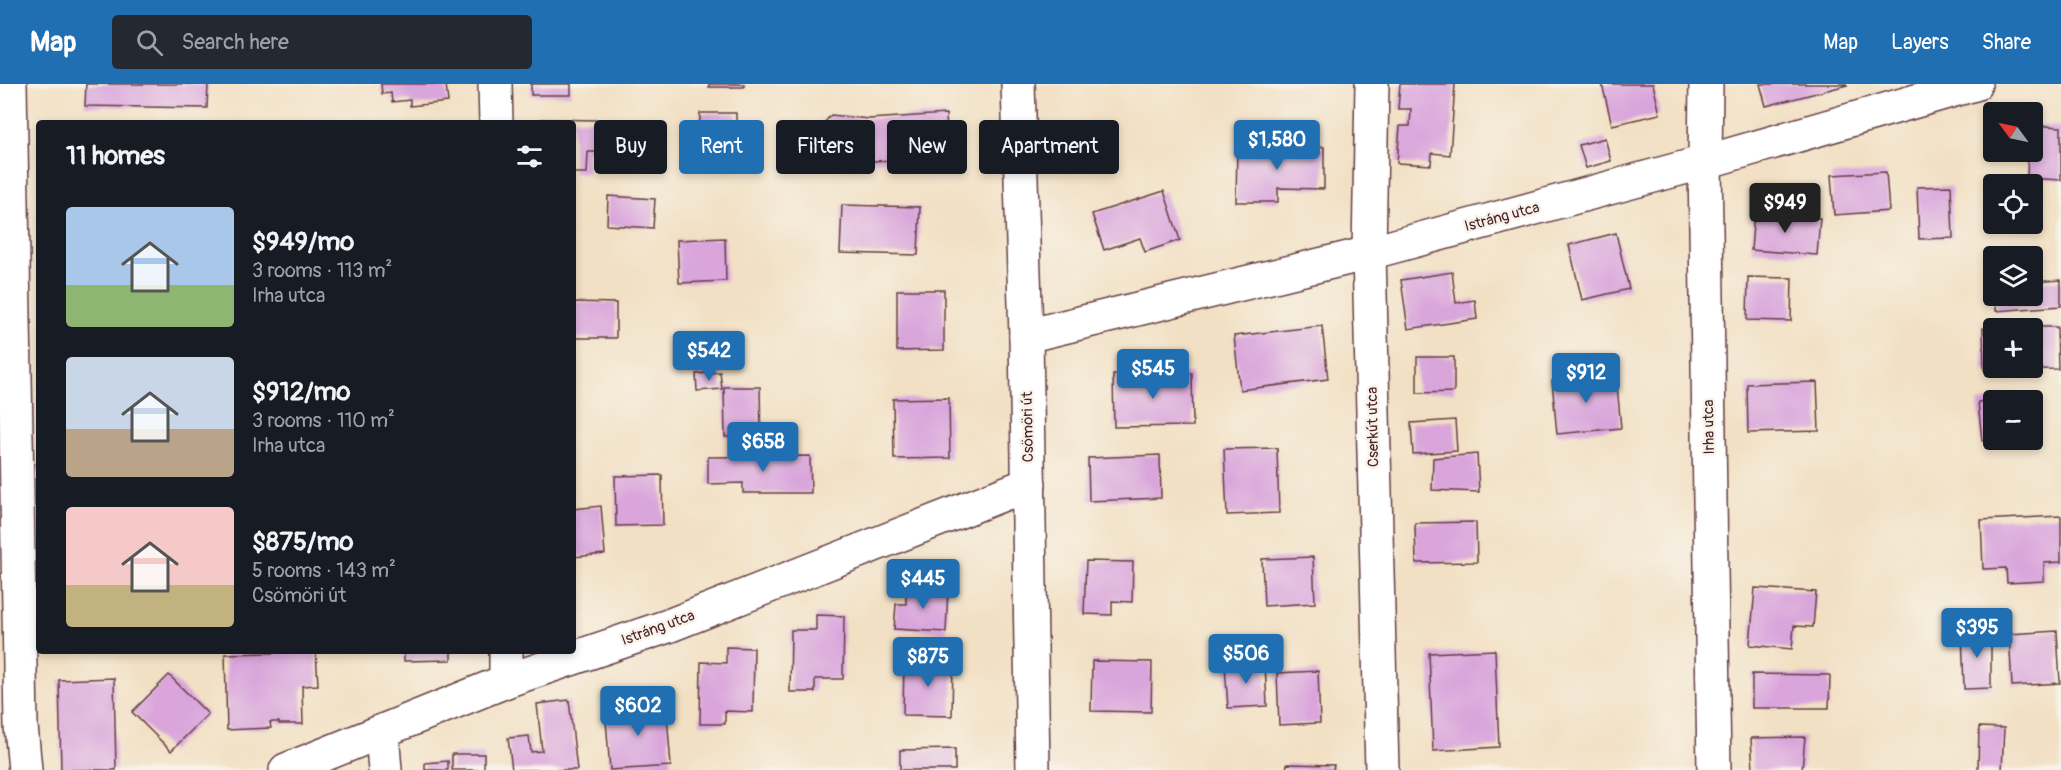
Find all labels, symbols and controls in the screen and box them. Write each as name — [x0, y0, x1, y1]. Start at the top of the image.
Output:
search box — [112, 15, 532, 69]
text: Map — [30, 25, 76, 60]
icon: search — [133, 26, 166, 59]
text: Search here — [181, 28, 289, 56]
text: Map — [1823, 29, 1858, 56]
text: Layers — [1891, 29, 1949, 56]
text: Share — [1982, 29, 2031, 56]
north arrow — [1983, 102, 2043, 162]
map controls — [1983, 102, 2043, 450]
chip: Buy — [594, 120, 667, 174]
chip: Rent — [679, 120, 764, 174]
chip: Filters — [776, 120, 875, 174]
chip: New — [887, 120, 967, 174]
chip: Apartment — [979, 120, 1119, 174]
pin: $1,580 — [1228, 120, 1326, 171]
text: $1,580 — [1248, 127, 1306, 152]
text: 11 homes — [66, 140, 165, 172]
icon: filters — [513, 140, 546, 173]
button: locate — [1983, 174, 2043, 234]
pin: $949 — [1749, 183, 1821, 234]
text: $949 — [1763, 190, 1807, 215]
street label: Istráng utca — [1462, 198, 1542, 236]
text: $949/mo — [252, 226, 354, 258]
icon: home — [114, 231, 186, 303]
button: layers — [1983, 246, 2043, 306]
text: 3 rooms · 113 m² — [252, 258, 392, 283]
text: Irha utca — [252, 283, 325, 308]
button: + — [1983, 318, 2043, 378]
pin: $542 — [673, 331, 745, 382]
text: $542 — [687, 338, 731, 363]
pin: $545 — [1117, 349, 1189, 400]
pin: $912 — [1550, 353, 1622, 404]
text: $545 — [1131, 356, 1175, 381]
text: $912 — [1566, 360, 1606, 385]
text: $912/mo — [252, 376, 351, 408]
icon: home — [114, 381, 186, 453]
street label: Cserkút utca — [1363, 387, 1383, 467]
street label: Csömöri út — [1018, 390, 1038, 463]
button: − — [1983, 390, 2043, 450]
street label: Irha utca — [1699, 399, 1719, 455]
text: 3 rooms · 110 m² — [252, 408, 395, 433]
pin: $658 — [727, 422, 799, 473]
text: $658 — [741, 429, 785, 454]
text: Irha utca — [252, 433, 325, 458]
text: $875/mo — [252, 526, 353, 558]
icon: home — [114, 531, 186, 603]
text: 5 rooms · 143 m² — [252, 558, 396, 583]
pin: $445 — [887, 559, 959, 610]
text: $445 — [901, 566, 945, 591]
text: Csömöri út — [252, 583, 346, 608]
street label: Istráng utca — [619, 606, 697, 650]
pin: $395 — [1941, 608, 2013, 659]
text: $395 — [1955, 615, 1999, 640]
pin: $506 — [1210, 634, 1282, 685]
pin: $875 — [892, 637, 964, 688]
text: $506 — [1223, 641, 1269, 666]
text: $875 — [907, 644, 949, 669]
pin: $602 — [602, 686, 674, 737]
text: $602 — [614, 693, 662, 718]

